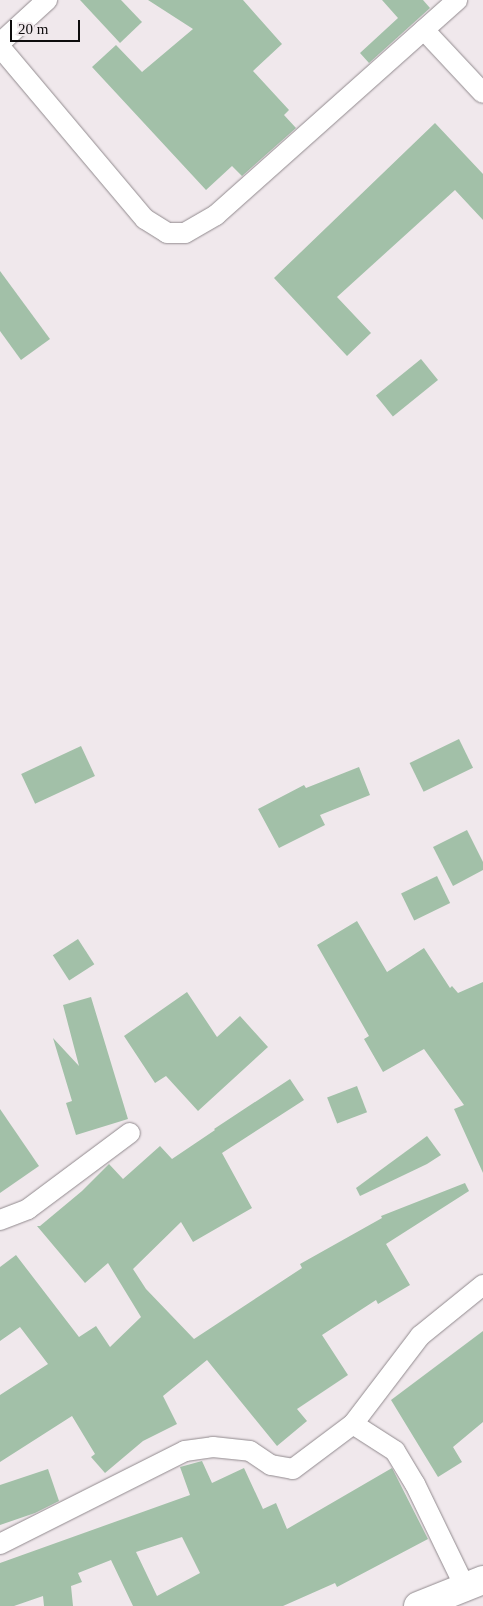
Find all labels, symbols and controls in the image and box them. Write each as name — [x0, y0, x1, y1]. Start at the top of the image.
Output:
scale bar — [12, 10, 82, 42]
text: 20 m — [18, 21, 48, 37]

